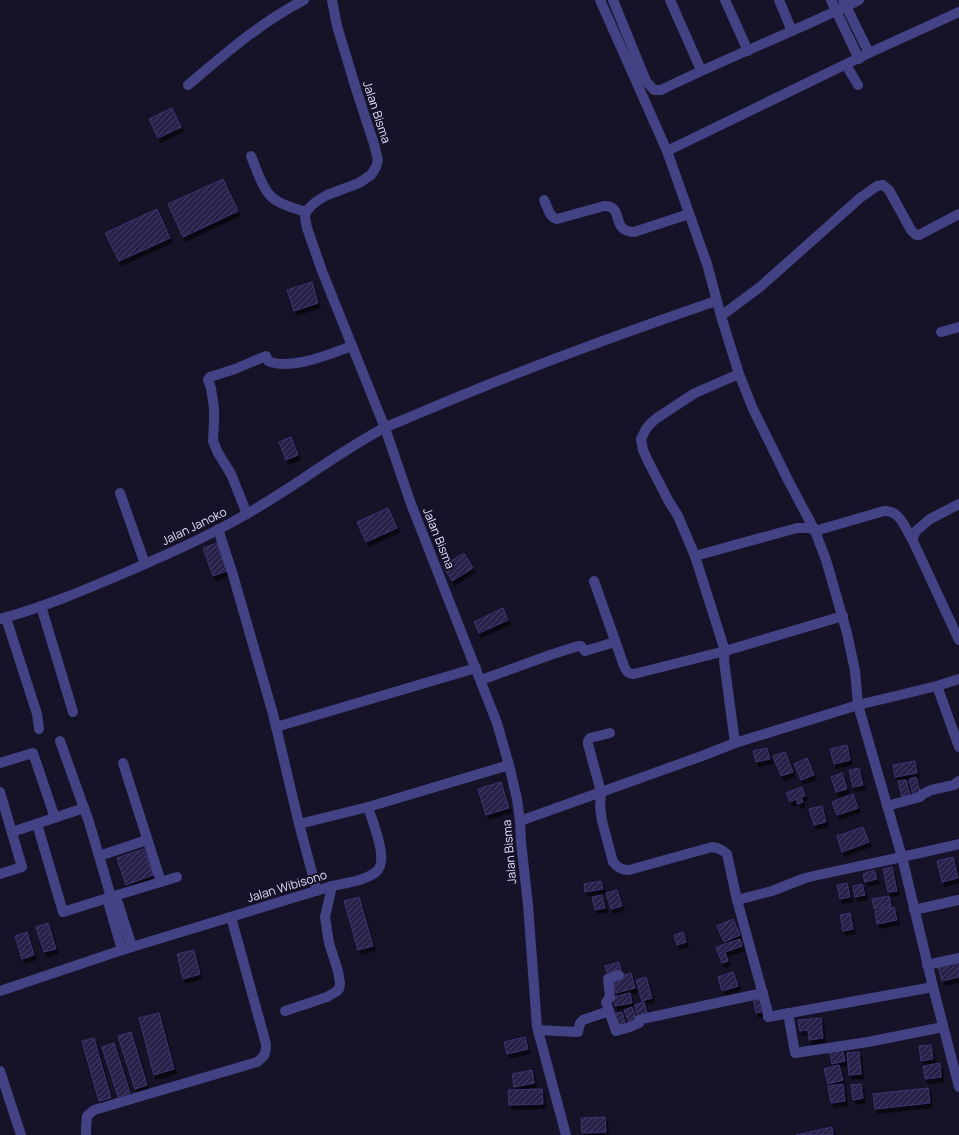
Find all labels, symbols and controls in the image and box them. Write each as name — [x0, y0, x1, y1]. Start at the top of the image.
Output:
street label: Jalan Bisma — [359, 79, 395, 145]
street label: Jalan Janoko — [159, 503, 229, 549]
street label: Jalan Bisma — [419, 505, 459, 571]
street label: Jalan Bisma — [498, 819, 520, 885]
street label: Jalan Wibisono — [245, 866, 329, 906]

